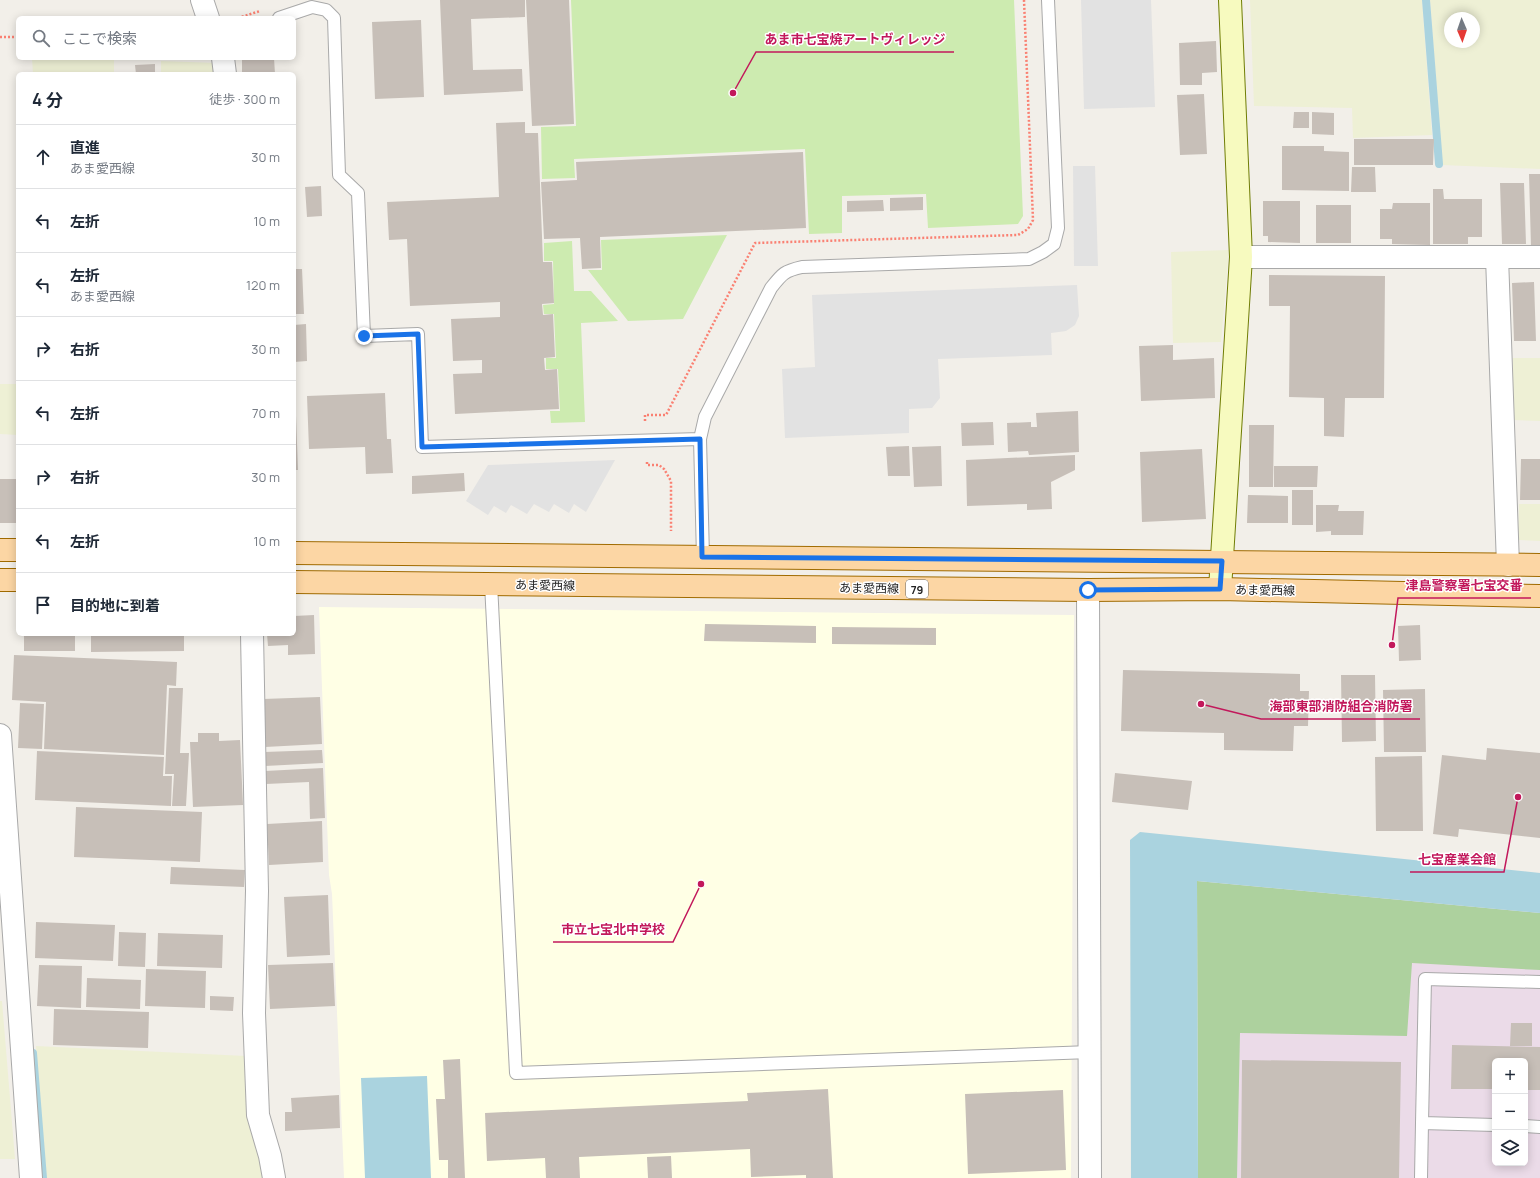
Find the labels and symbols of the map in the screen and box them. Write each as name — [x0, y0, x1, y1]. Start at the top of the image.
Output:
north arrow — [1444, 12, 1480, 48]
callout: あま市七宝焼アートヴィレッジ — [756, 27, 954, 52]
text: あま市七宝焼アートヴィレッジ — [764, 30, 946, 48]
route end — [355, 327, 373, 345]
callout: 津島警察署七宝交番 — [1398, 573, 1531, 598]
street label: あま愛西線 — [515, 576, 575, 594]
text: 津島警察署七宝交番 — [1405, 576, 1523, 594]
street label: あま愛西線 — [839, 579, 899, 597]
road number: 79 — [906, 580, 928, 598]
route start — [1079, 581, 1097, 599]
street label: あま愛西線 — [1235, 581, 1295, 599]
callout: 海部東部消防組合消防署 — [1261, 694, 1420, 719]
text: 海部東部消防組合消防署 — [1269, 697, 1413, 715]
callout: 七宝産業会館 — [1410, 847, 1504, 872]
text: 七宝産業会館 — [1418, 850, 1496, 868]
callout: 市立七宝北中学校 — [553, 917, 673, 942]
text: 市立七宝北中学校 — [561, 920, 665, 938]

